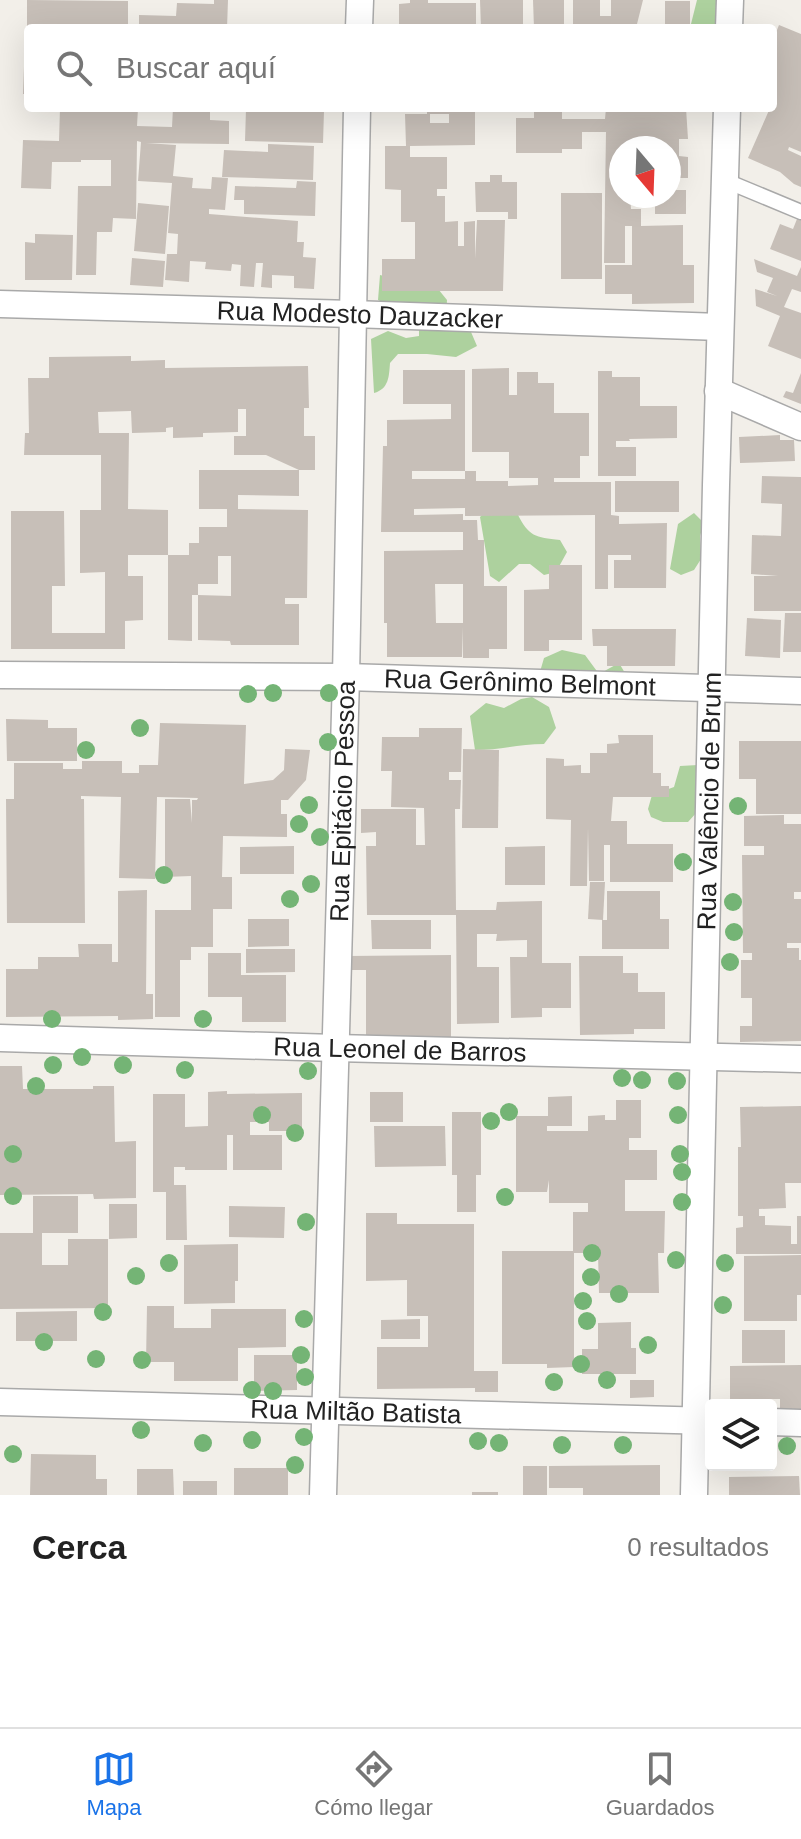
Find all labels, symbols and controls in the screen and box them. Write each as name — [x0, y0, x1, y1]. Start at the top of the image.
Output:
search box — [24, 24, 777, 112]
icon: search — [52, 46, 96, 90]
text: Buscar aquí — [116, 51, 276, 84]
north arrow — [609, 136, 681, 208]
street label: Rua Modesto Dauzacker — [216, 295, 504, 334]
street label: Rua Gerônimo Belmont — [384, 663, 657, 702]
street label: Rua Valêncio de Brum — [691, 672, 727, 931]
street label: Rua Epitácio Pessoa — [324, 680, 361, 922]
street label: Rua Leonel de Barros — [273, 1031, 527, 1068]
street label: Rua Miltão Batista — [250, 1394, 462, 1429]
map controls — [705, 1399, 777, 1471]
button: layers — [705, 1399, 777, 1471]
text: Cerca — [32, 1528, 127, 1566]
text: 0 resultados — [627, 1532, 769, 1562]
tab: Mapa — [86, 1747, 141, 1821]
tab: Cómo llegar — [314, 1747, 433, 1821]
tab: Guardados — [606, 1747, 715, 1821]

